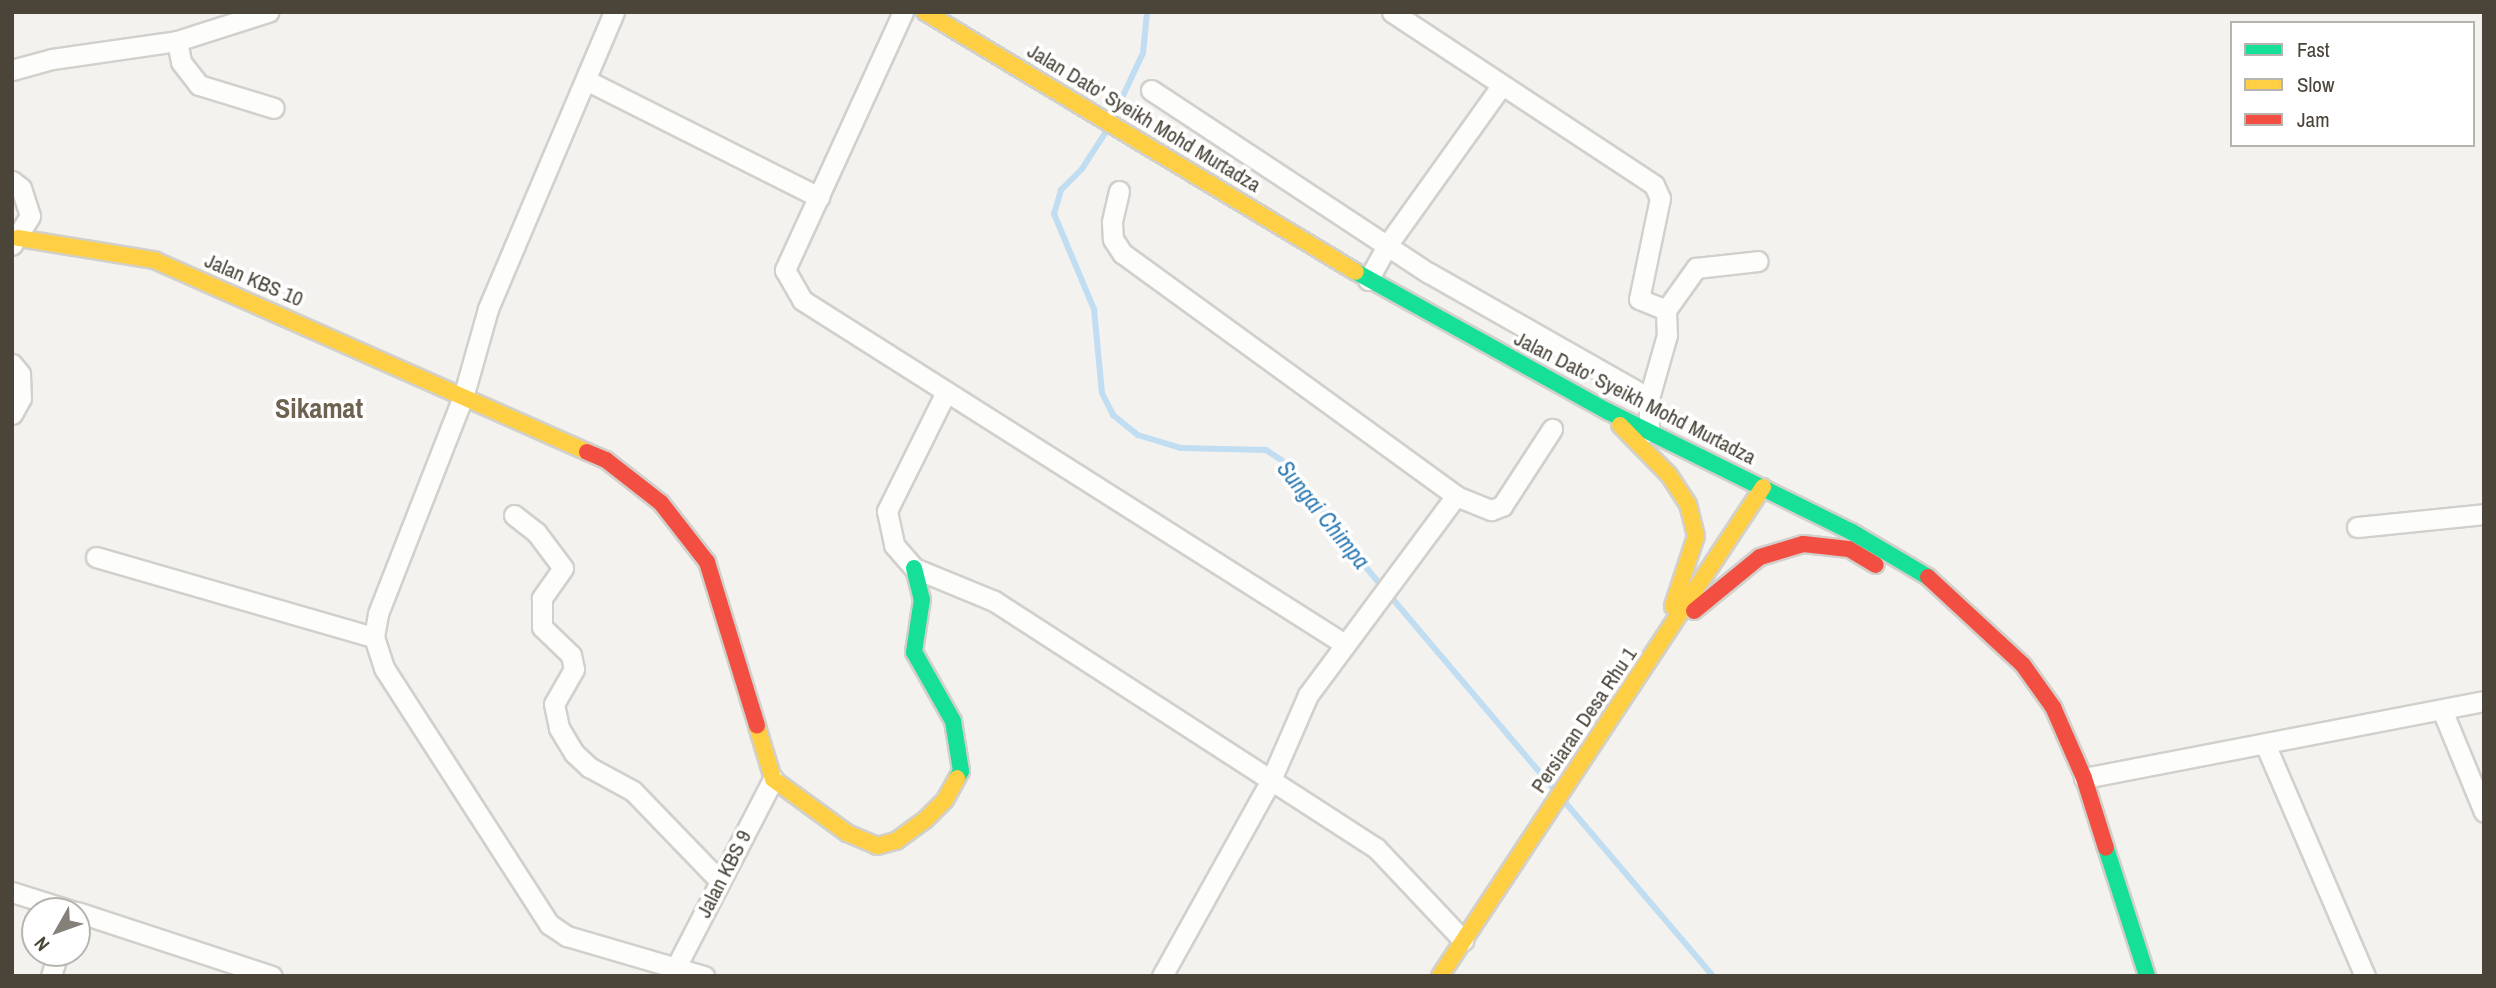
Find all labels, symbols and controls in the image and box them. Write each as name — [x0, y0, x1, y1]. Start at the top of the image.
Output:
legend — [2230, 21, 2475, 147]
text: Fast — [2297, 35, 2330, 64]
street label: Jalan Dato' Syeikh Mohd Murtadza — [1023, 38, 1265, 198]
text: Slow — [2297, 70, 2334, 99]
text: Jam — [2297, 105, 2330, 134]
street label: Jalan KBS 10 — [201, 248, 307, 312]
street label: Jalan Dato' Syeikh Mohd Murtadza — [1510, 326, 1760, 470]
district label: Sikamat — [275, 391, 363, 425]
water label: Sungai Chimpa — [1271, 455, 1375, 575]
street label: Persiaran Desa Rhu 1 — [1526, 642, 1642, 798]
street label: Jalan KBS 9 — [691, 826, 757, 922]
north arrow — [21, 897, 91, 967]
text: N — [28, 932, 55, 957]

